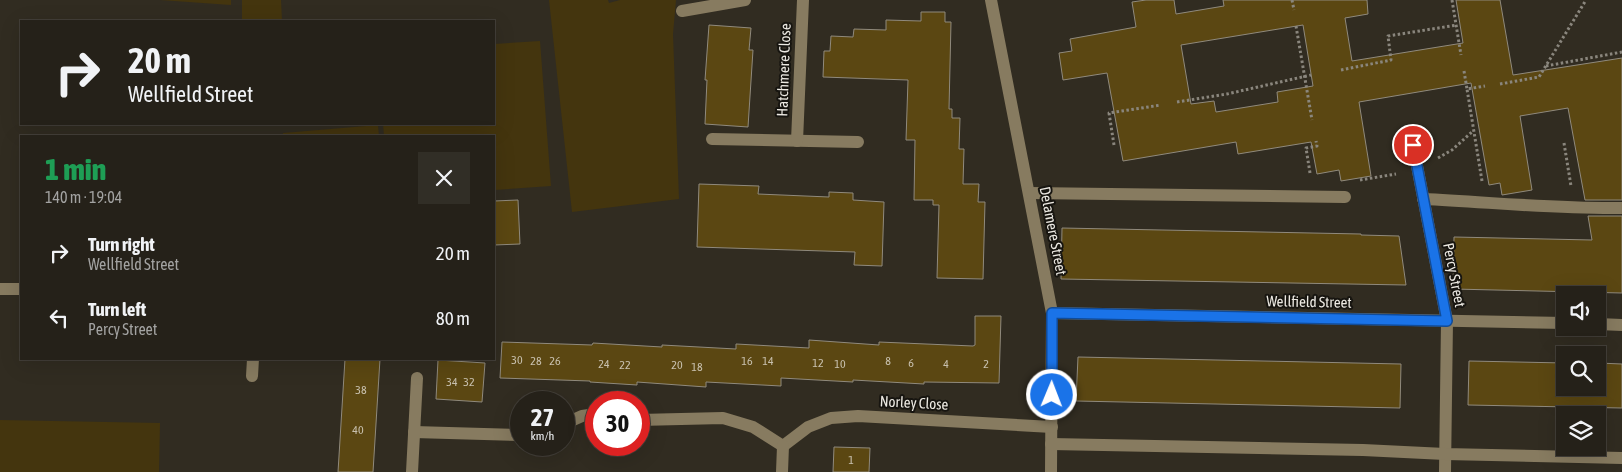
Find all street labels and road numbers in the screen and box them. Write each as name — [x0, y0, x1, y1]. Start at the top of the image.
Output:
street label: Hatchmere Close — [773, 23, 794, 117]
street label: Delamere Street — [1037, 185, 1070, 277]
street label: Percy Street — [1440, 241, 1469, 308]
street label: Wellfield Street — [1266, 292, 1352, 311]
street label: Norley Close — [879, 392, 949, 413]

